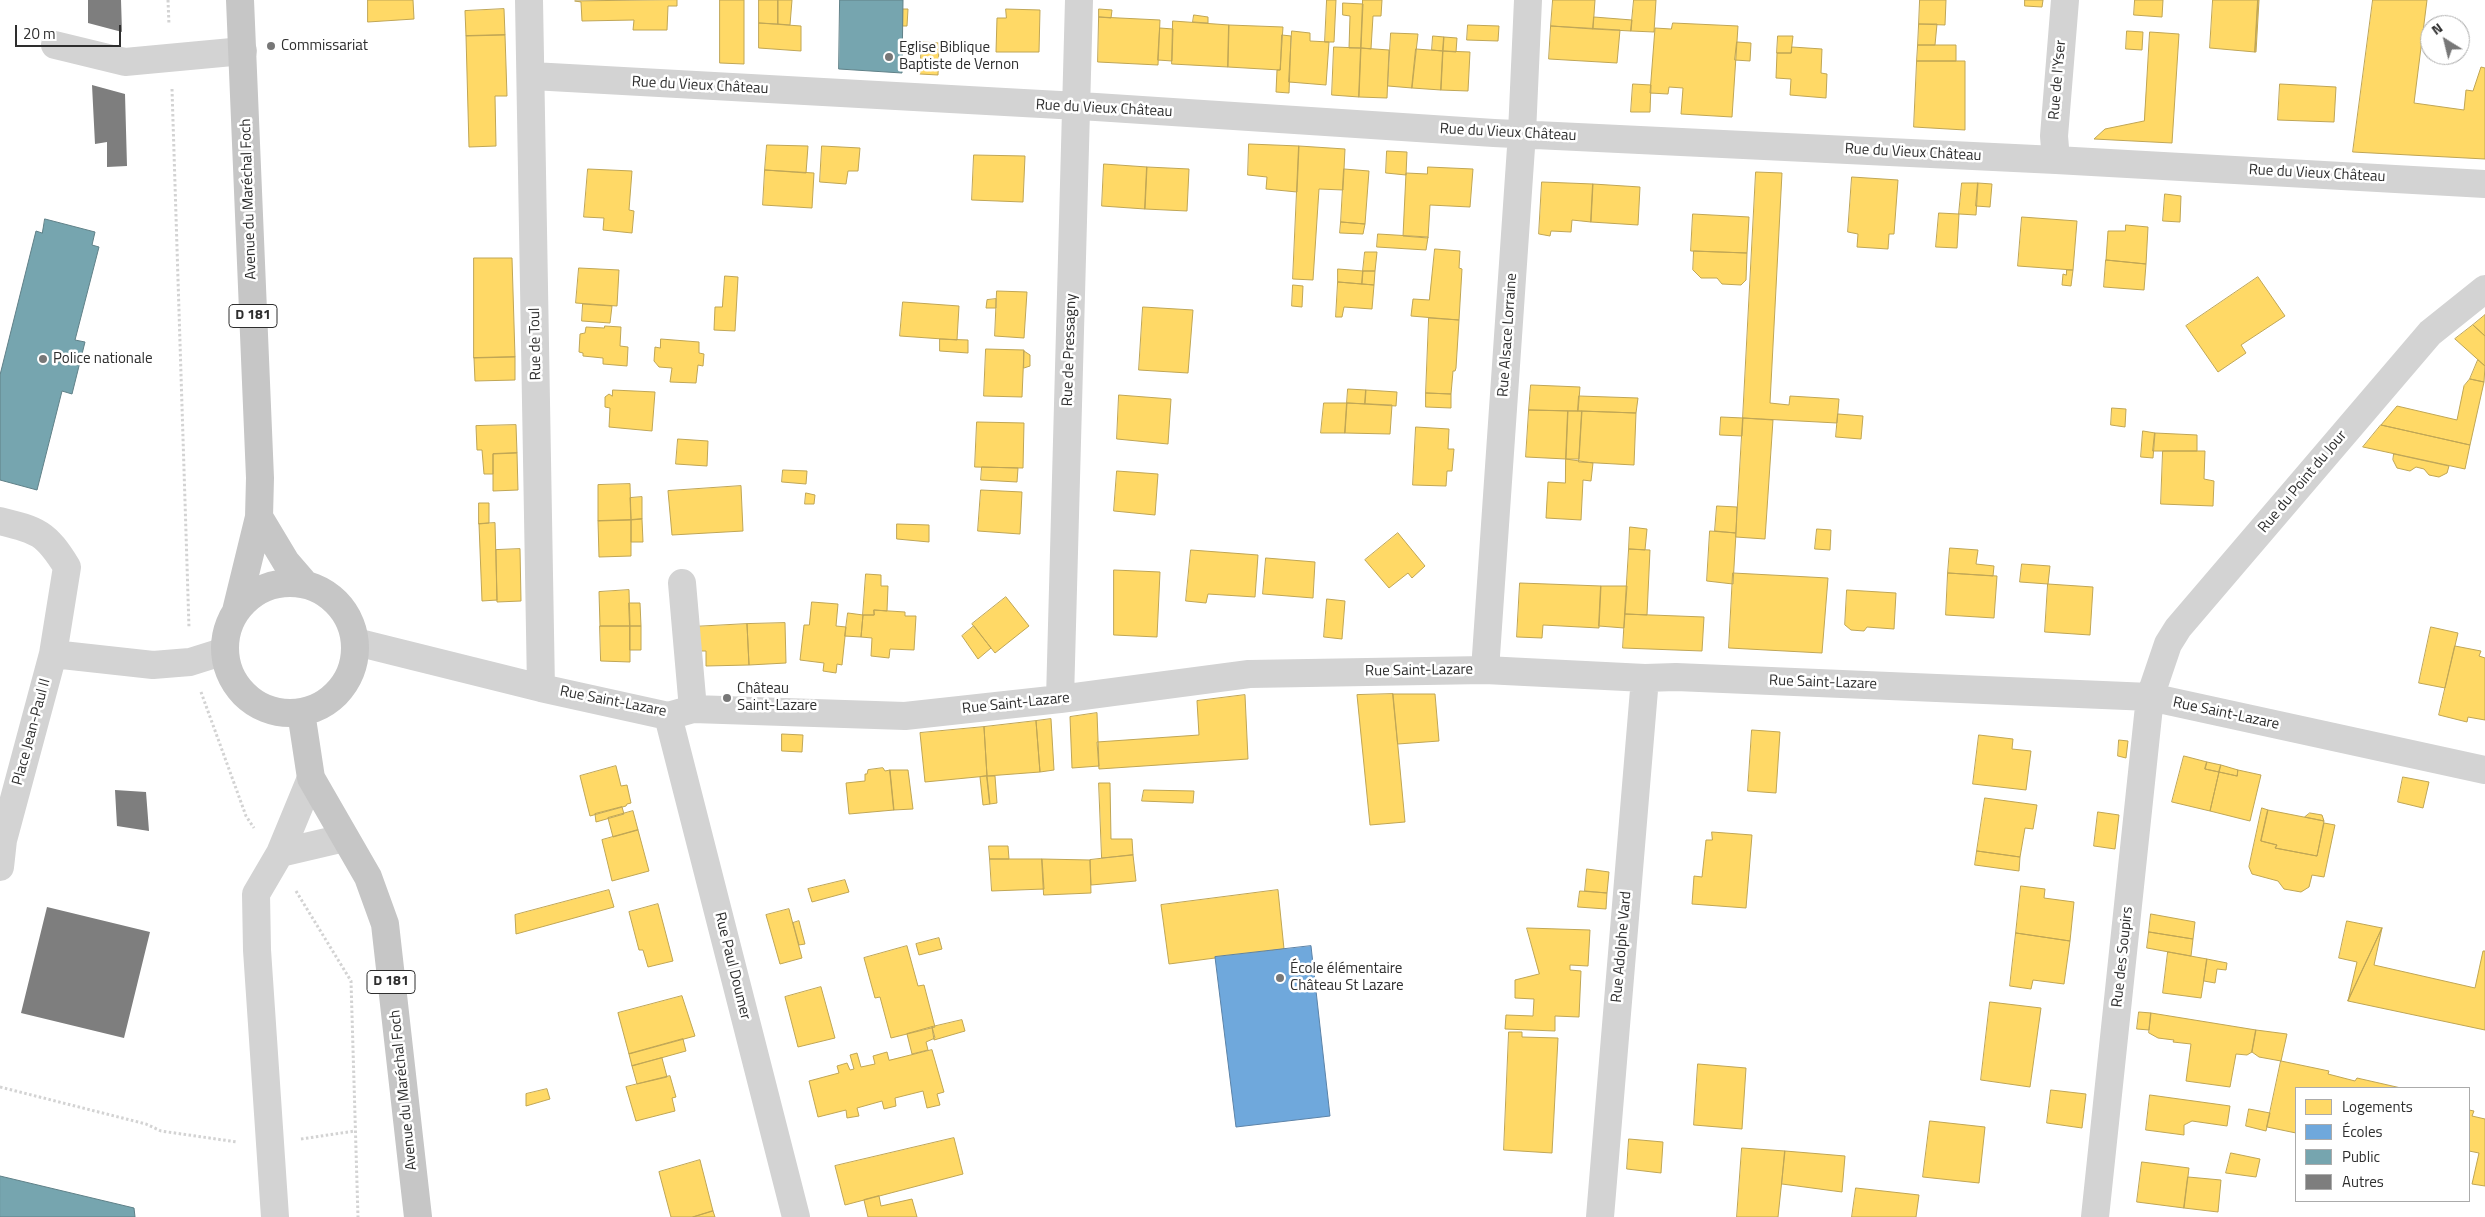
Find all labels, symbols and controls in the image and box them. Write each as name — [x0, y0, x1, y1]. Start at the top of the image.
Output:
scale bar — [18, 15, 124, 47]
north arrow — [2420, 15, 2470, 65]
text: N — [2426, 17, 2447, 40]
text: 20 m — [23, 22, 56, 45]
place label: Commissariat — [281, 37, 368, 55]
place label: Eglise Biblique Baptiste de Vernon — [899, 39, 1019, 74]
street label: Rue de l'Yser — [2046, 39, 2070, 121]
marker: Commissariat — [265, 40, 277, 52]
marker: Eglise Biblique Baptiste de Vernon — [883, 51, 895, 63]
street label: Rue du Vieux Château — [631, 73, 769, 99]
street label: Rue du Vieux Château — [1035, 96, 1173, 122]
street label: Avenue du Maréchal Foch — [237, 118, 261, 280]
street label: Rue du Vieux Château — [1439, 120, 1577, 146]
street label: Rue du Vieux Château — [1844, 140, 1982, 166]
street label: Rue du Vieux Château — [2248, 161, 2386, 187]
street label: Rue Alsace Lorraine — [1495, 272, 1521, 398]
street label: Rue de Pressagny — [1059, 293, 1081, 407]
road number: D 181 — [229, 304, 277, 328]
street label: Rue de Toul — [526, 307, 546, 381]
place label: Police nationale — [53, 350, 152, 368]
marker: Police nationale — [37, 353, 49, 365]
street label: Rue du Point du Jour — [2255, 427, 2351, 537]
street label: Rue Saint-Lazare — [1365, 661, 1473, 681]
street label: Rue Saint-Lazare — [1769, 672, 1877, 694]
street label: Place Jean-Paul II — [9, 677, 55, 787]
place label: Château Saint-Lazare — [737, 680, 817, 715]
street label: Rue Saint-Lazare — [558, 683, 668, 721]
street label: Rue Saint-Lazare — [961, 689, 1071, 719]
marker: Château Saint-Lazare — [721, 692, 733, 704]
street label: Rue Saint-Lazare — [2171, 694, 2281, 734]
street label: Rue Adolphe Vard — [1608, 891, 1636, 1003]
street label: Rue des Soupirs — [2109, 906, 2137, 1008]
street label: Rue Paul Doumer — [710, 910, 754, 1022]
place label: École élémentaire Château St Lazare — [1290, 960, 1404, 995]
road number: D 181 — [367, 970, 415, 994]
marker: École élémentaire Château St Lazare — [1274, 972, 1286, 984]
street label: Avenue du Maréchal Foch — [387, 1009, 421, 1171]
legend — [2295, 1087, 2470, 1202]
text: Logements — [2342, 1095, 2413, 1118]
text: Écoles — [2342, 1120, 2383, 1143]
text: Public — [2342, 1145, 2380, 1168]
text: Autres — [2342, 1170, 2384, 1193]

